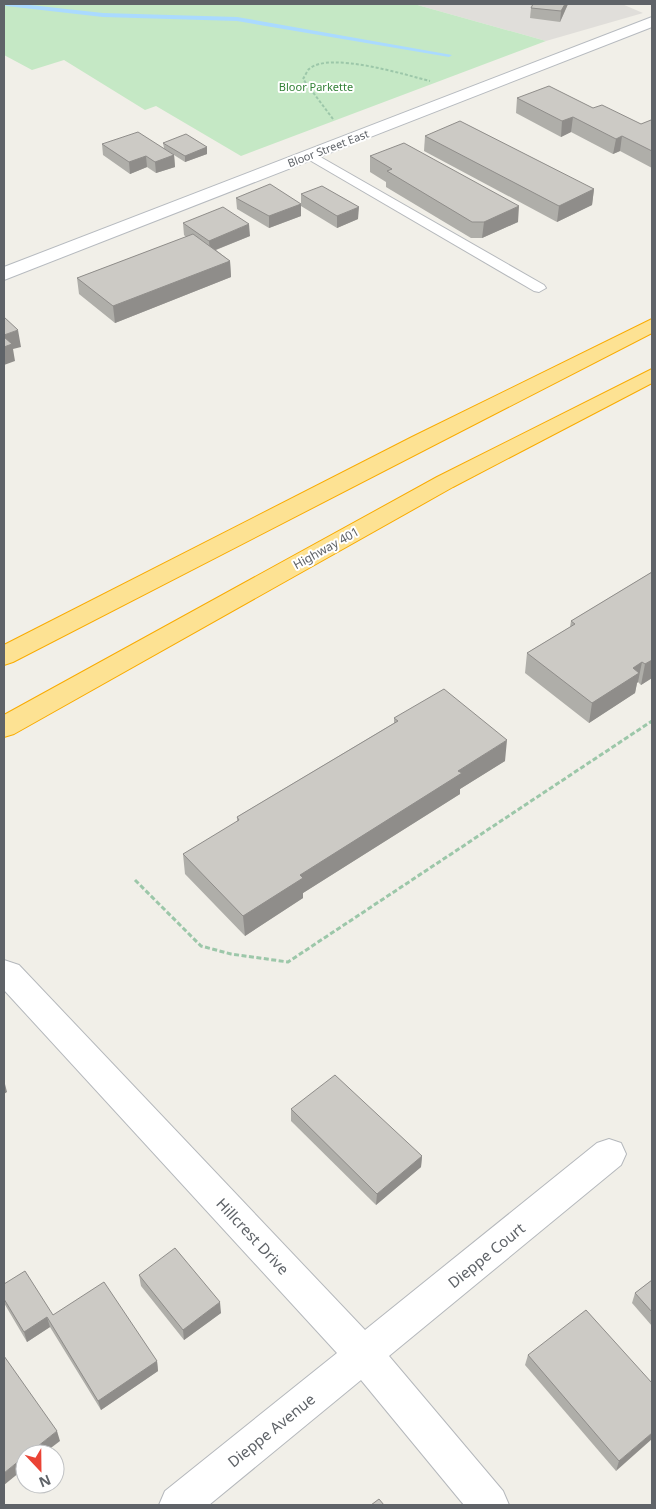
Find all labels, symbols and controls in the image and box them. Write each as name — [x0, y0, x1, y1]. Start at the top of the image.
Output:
park label: Bloor Parkette — [279, 79, 353, 94]
street label: Bloor Street East — [285, 126, 371, 170]
street label: Highway 401 — [290, 523, 362, 573]
street label: Hillcrest Drive — [212, 1193, 294, 1279]
street label: Dieppe Court — [443, 1217, 529, 1292]
street label: Dieppe Avenue — [223, 1389, 319, 1471]
north arrow — [15, 1444, 65, 1494]
text: N — [36, 1471, 54, 1492]

